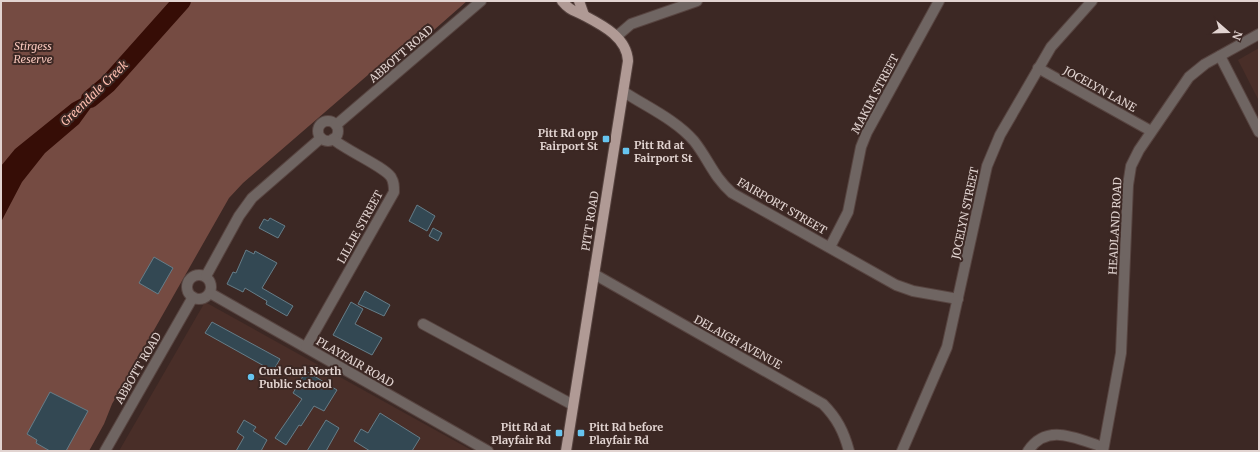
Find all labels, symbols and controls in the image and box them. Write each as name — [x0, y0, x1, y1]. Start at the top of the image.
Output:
north arrow — [1208, 12, 1248, 52]
street label: ABBOTT ROAD — [365, 22, 436, 86]
text: N — [1229, 29, 1245, 42]
park label: Stirgess Reserve — [14, 39, 53, 66]
street label: MAKIM STREET — [848, 52, 902, 136]
water label: Greendale Creek — [57, 57, 131, 129]
street label: JOCELYN LANE — [1060, 63, 1139, 115]
place label: Pitt Rd opp Fairport St — [538, 126, 599, 153]
marker: Pitt Rd opp Fairport St — [601, 134, 611, 144]
place label: Pitt Rd at Fairport St — [634, 138, 693, 165]
marker: Pitt Rd at Fairport St — [621, 146, 631, 156]
street label: JOCELYN STREET — [948, 165, 982, 261]
street label: FAIRPORT STREET — [735, 175, 830, 238]
street label: HEADLAND ROAD — [1105, 177, 1125, 275]
street label: LILLIE STREET — [334, 188, 386, 266]
street label: PITT ROAD — [578, 190, 602, 252]
street label: DELAIGH AVENUE — [692, 312, 784, 372]
street label: ABBOTT ROAD — [111, 330, 164, 407]
street label: PLAYFAIR ROAD — [314, 334, 396, 390]
place label: Curl Curl North Public School — [259, 364, 342, 391]
marker: Curl Curl North Public School — [246, 372, 256, 382]
place label: Pitt Rd at Playfair Rd — [491, 420, 552, 447]
place label: Pitt Rd before Playfair Rd — [589, 420, 663, 447]
marker: Pitt Rd at Playfair Rd — [554, 428, 564, 438]
marker: Pitt Rd before Playfair Rd — [576, 428, 586, 438]

